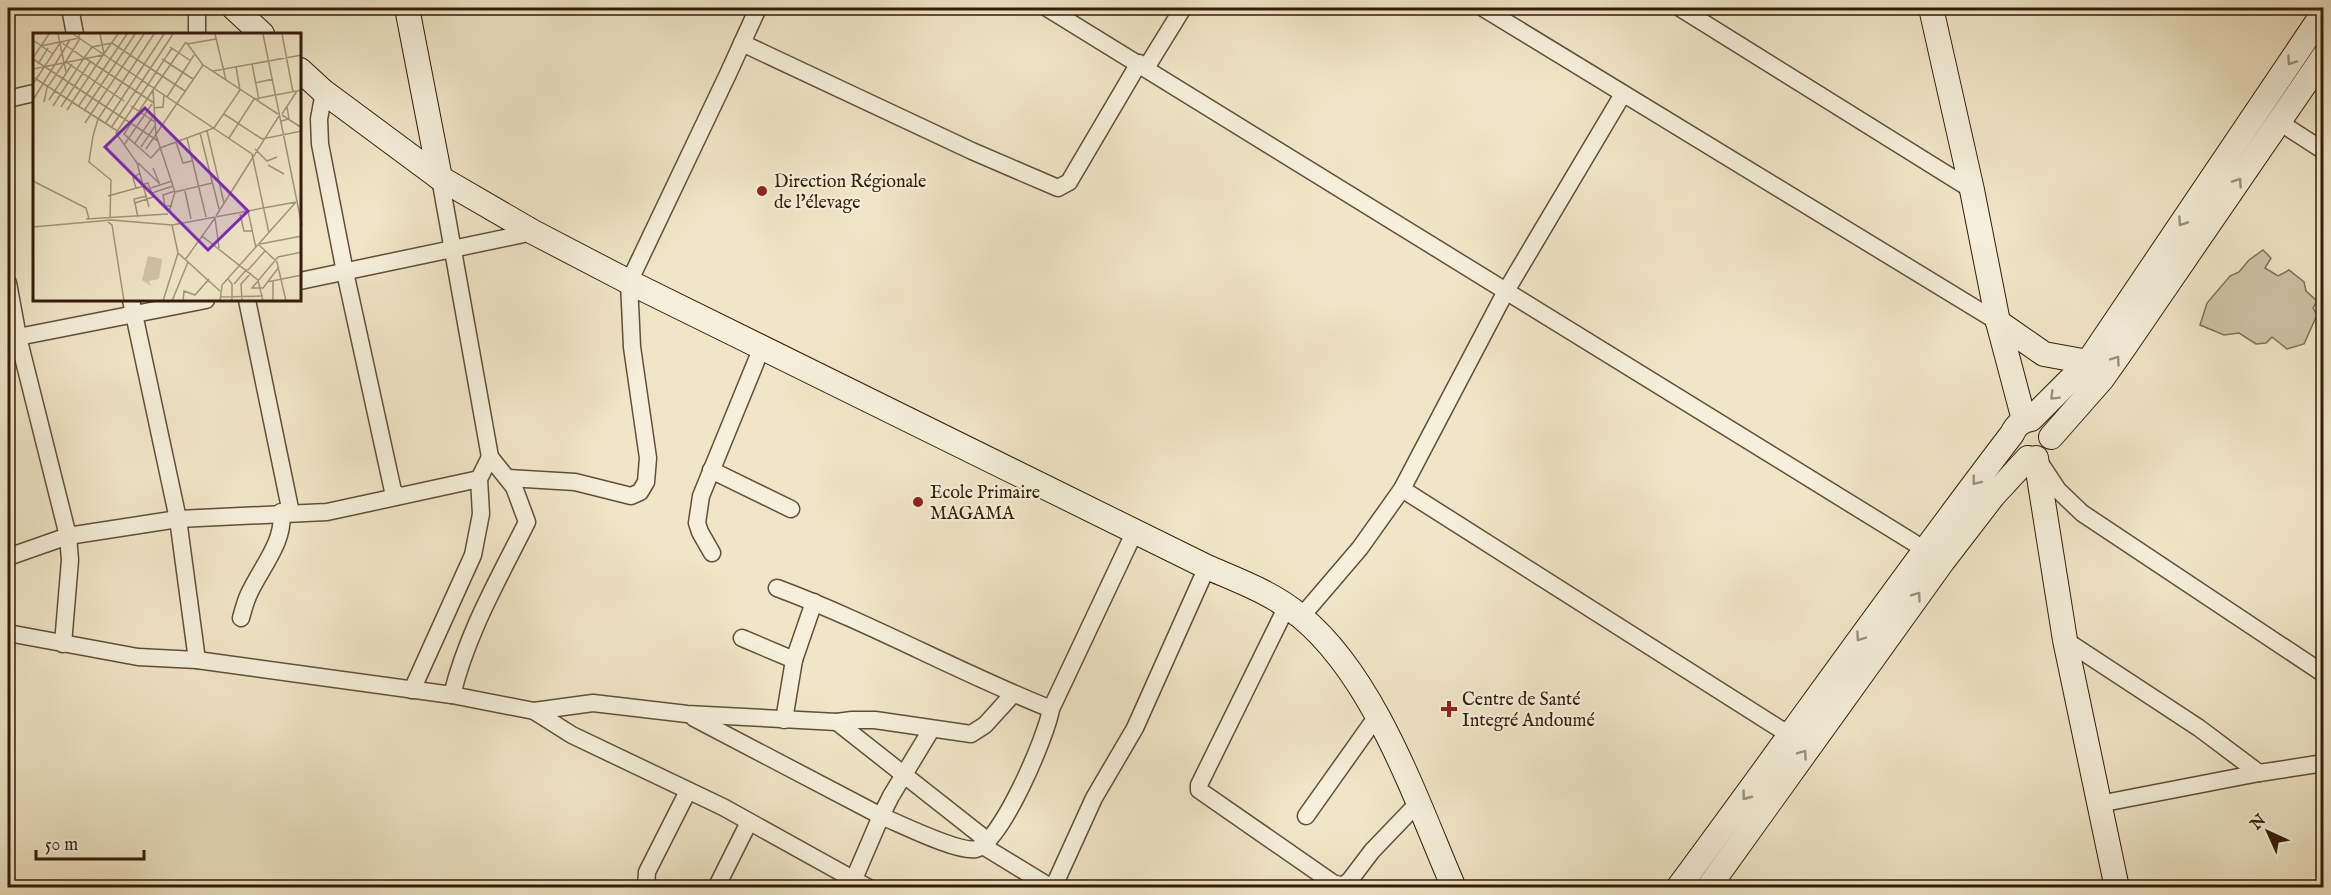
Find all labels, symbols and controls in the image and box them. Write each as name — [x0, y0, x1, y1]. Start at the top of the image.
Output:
inset map — [33, 33, 302, 302]
one-way arrow — [2287, 54, 2298, 65]
place label: Direction Régionale de l'élevage — [774, 171, 926, 215]
one-way arrow — [2231, 178, 2242, 189]
marker: Direction Régionale de l'élevage — [755, 184, 769, 198]
one-way arrow — [2178, 216, 2189, 227]
one-way arrow — [2108, 356, 2119, 367]
one-way arrow — [2051, 389, 2061, 400]
one-way arrow — [1973, 474, 1984, 485]
place label: Ecole Primaire MAGAMA — [930, 482, 1040, 526]
marker: Ecole Primaire MAGAMA — [911, 495, 925, 509]
one-way arrow — [1910, 592, 1921, 603]
one-way arrow — [1856, 631, 1867, 642]
place label: Centre de Santé Integré Andoumé — [1462, 689, 1595, 733]
marker: Centre de Santé Integré Andoumé — [1440, 700, 1458, 718]
one-way arrow — [1796, 750, 1807, 761]
one-way arrow — [1743, 789, 1754, 800]
north arrow — [2238, 802, 2298, 862]
text: N — [2246, 811, 2271, 835]
scale bar — [36, 823, 144, 861]
text: 50 m — [45, 834, 78, 857]

